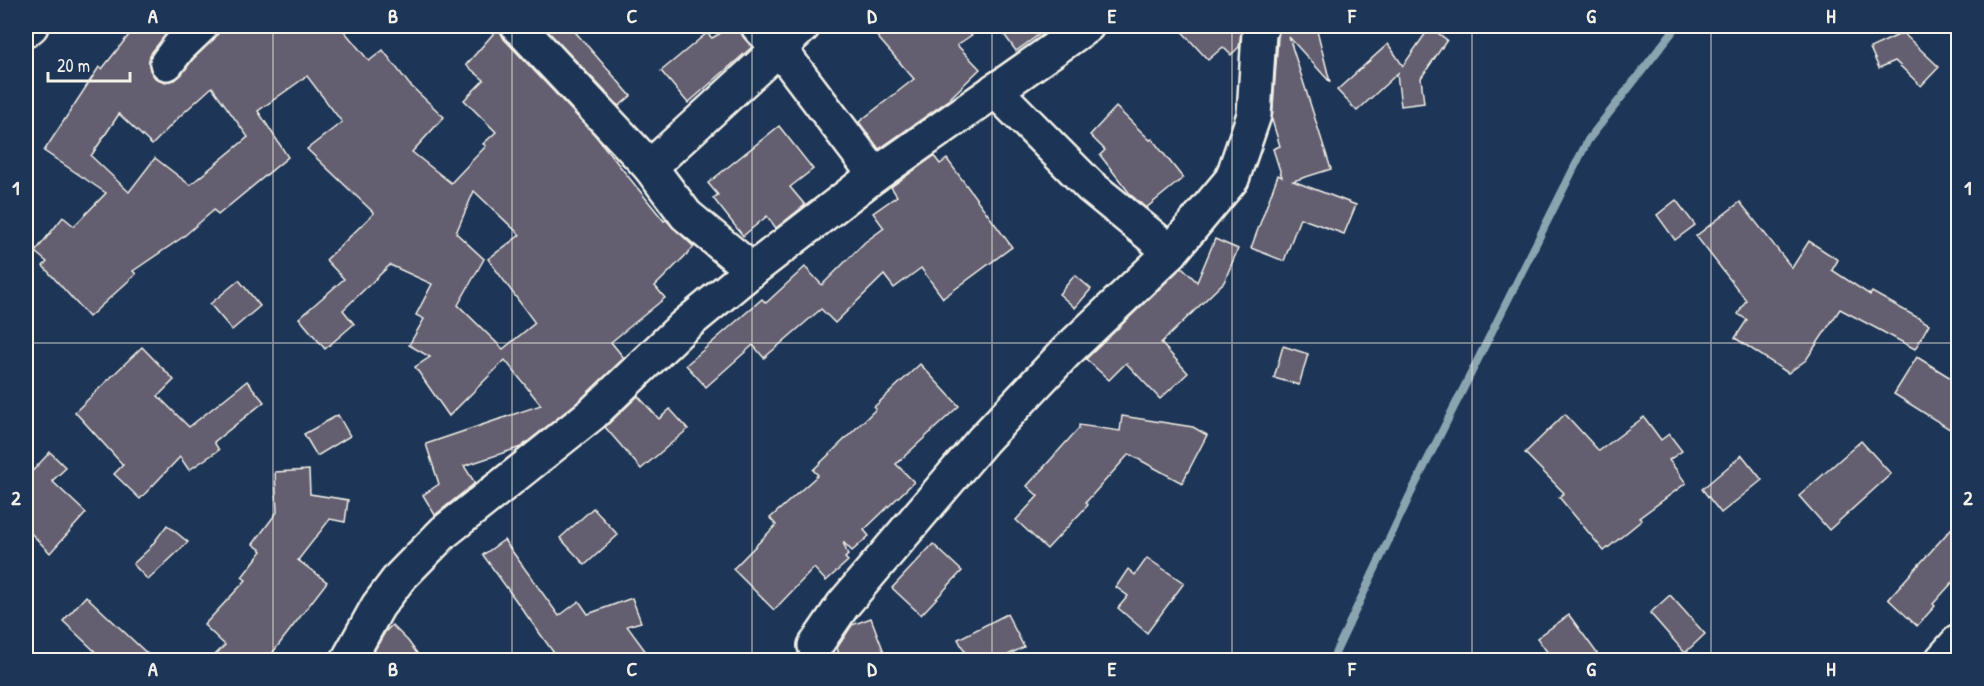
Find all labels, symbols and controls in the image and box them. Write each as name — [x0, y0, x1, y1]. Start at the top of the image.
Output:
text: A — [148, 2, 158, 29]
text: B — [388, 2, 398, 29]
text: C — [627, 2, 638, 29]
text: D — [867, 2, 877, 29]
text: E — [1108, 2, 1117, 29]
text: F — [1347, 2, 1357, 29]
text: G — [1586, 2, 1596, 29]
text: H — [1826, 2, 1836, 29]
scale bar — [48, 45, 130, 83]
text: 20 m — [57, 53, 90, 78]
text: 1 — [12, 174, 20, 201]
text: 1 — [1964, 174, 1972, 201]
text: 2 — [11, 484, 21, 511]
text: 2 — [1963, 484, 1973, 511]
text: A — [148, 655, 158, 682]
text: B — [388, 655, 398, 682]
text: C — [627, 655, 638, 682]
text: D — [867, 655, 877, 682]
text: E — [1108, 655, 1117, 682]
text: F — [1347, 655, 1357, 682]
text: G — [1586, 655, 1596, 682]
text: H — [1826, 655, 1836, 682]

